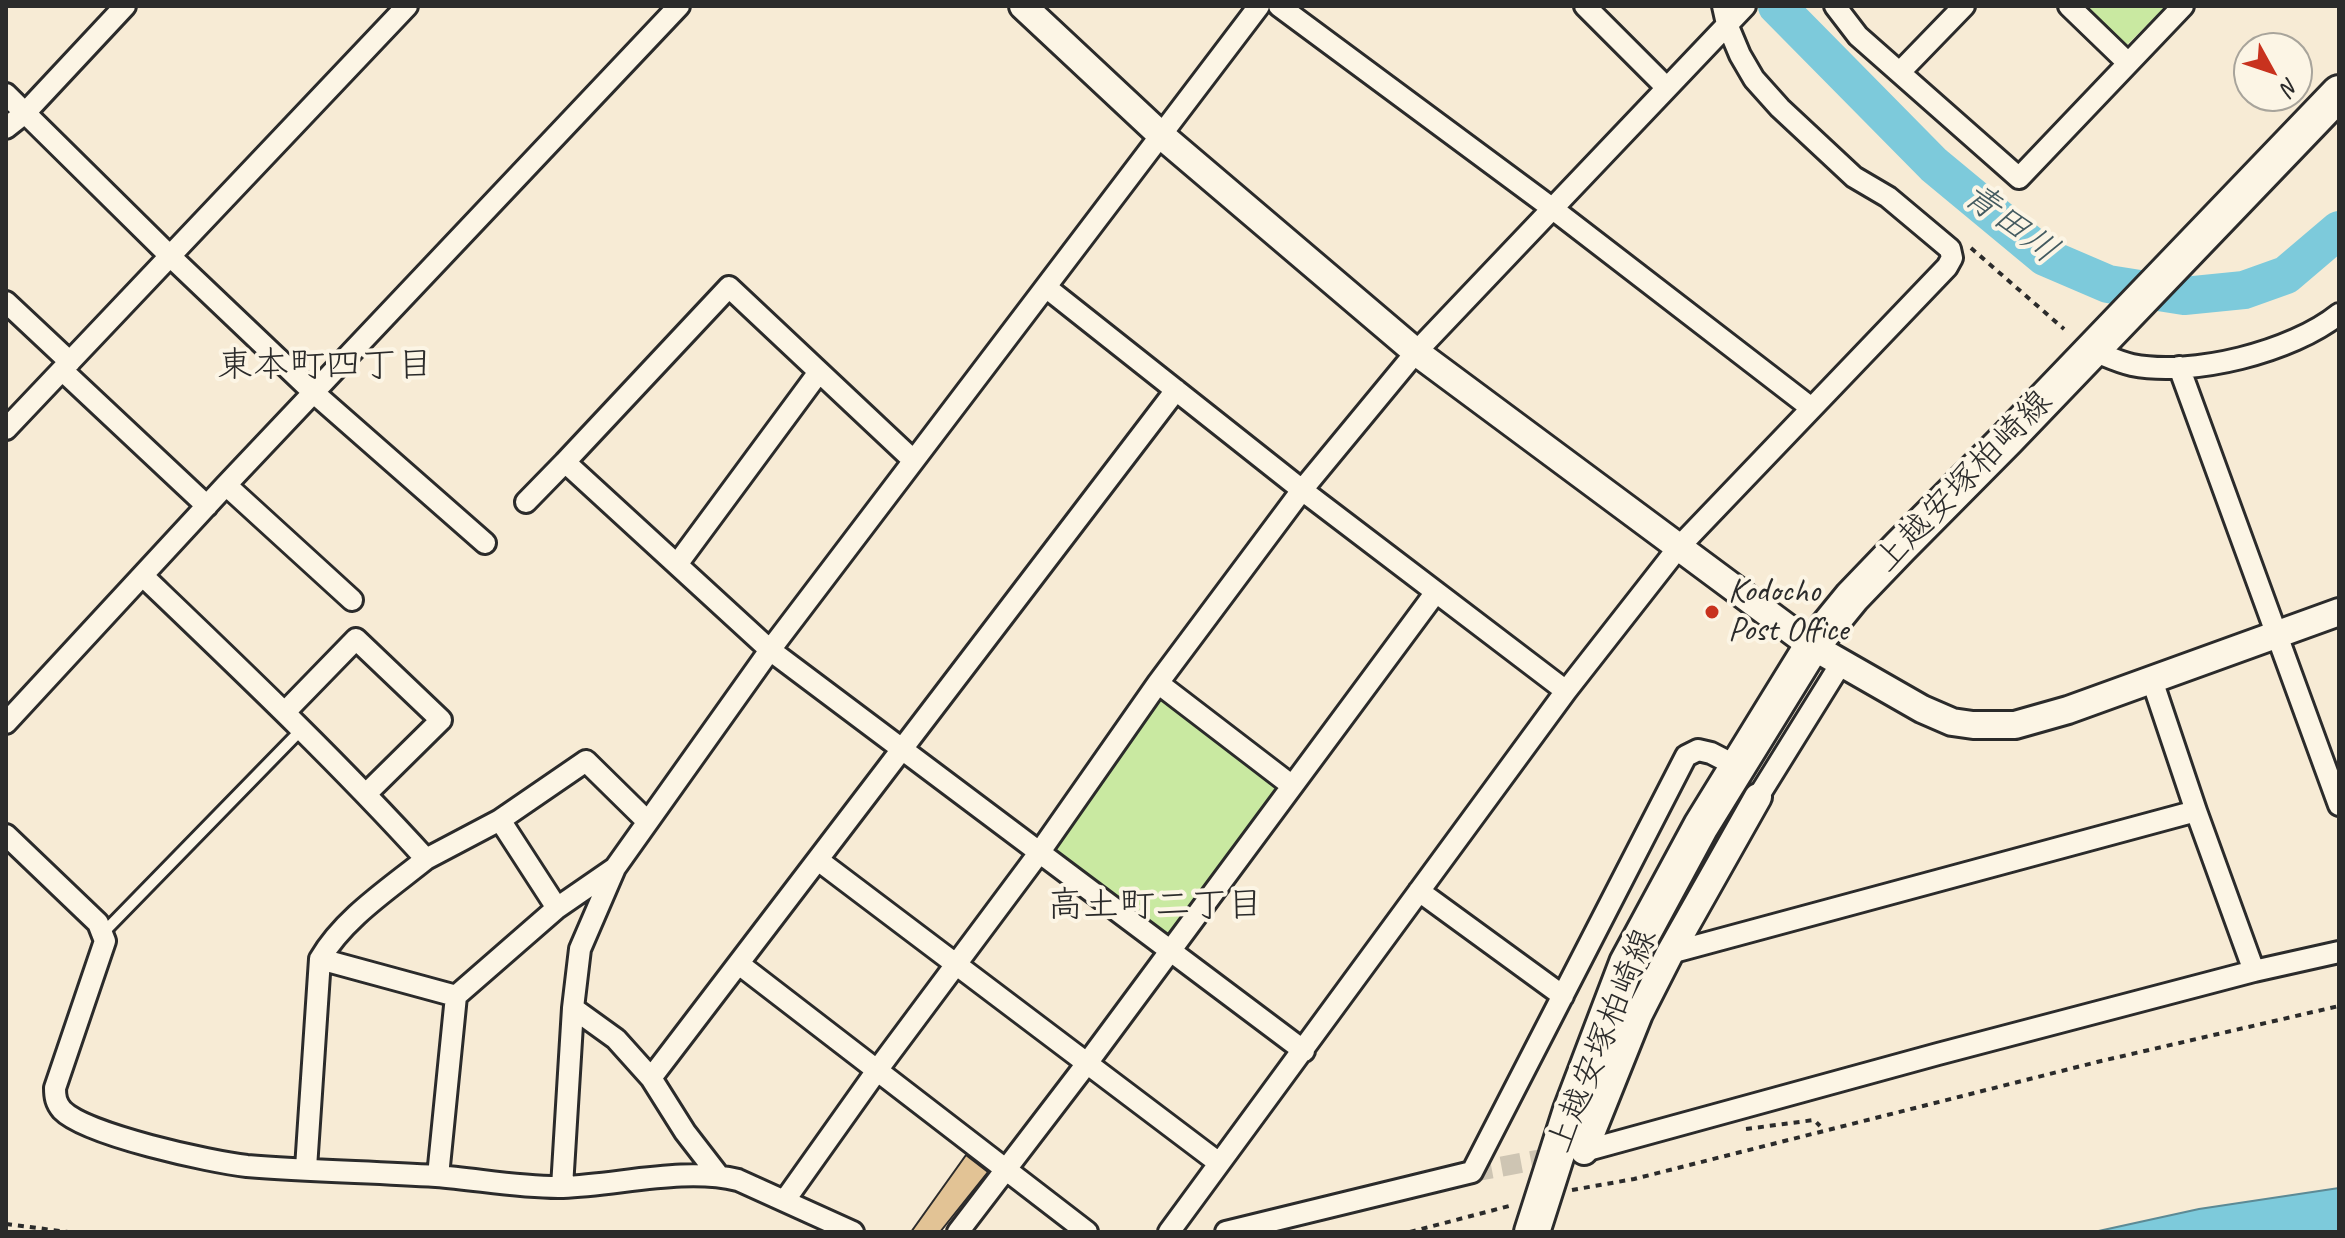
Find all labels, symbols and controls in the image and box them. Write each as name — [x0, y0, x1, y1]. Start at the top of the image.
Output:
north arrow — [2233, 32, 2313, 112]
text: N — [2275, 72, 2305, 100]
water label: 青田川 — [1954, 174, 2066, 274]
district label: 東本町四丁目 — [217, 345, 433, 389]
street label: 上越安塚柏崎線 — [1867, 382, 2061, 582]
place label: Kodocho Post Office — [1728, 572, 1848, 652]
marker: Kodocho Post Office — [1703, 603, 1721, 621]
district label: 高土町二丁目 — [1047, 885, 1263, 929]
street label: 上越安塚柏崎線 — [1540, 923, 1666, 1159]

